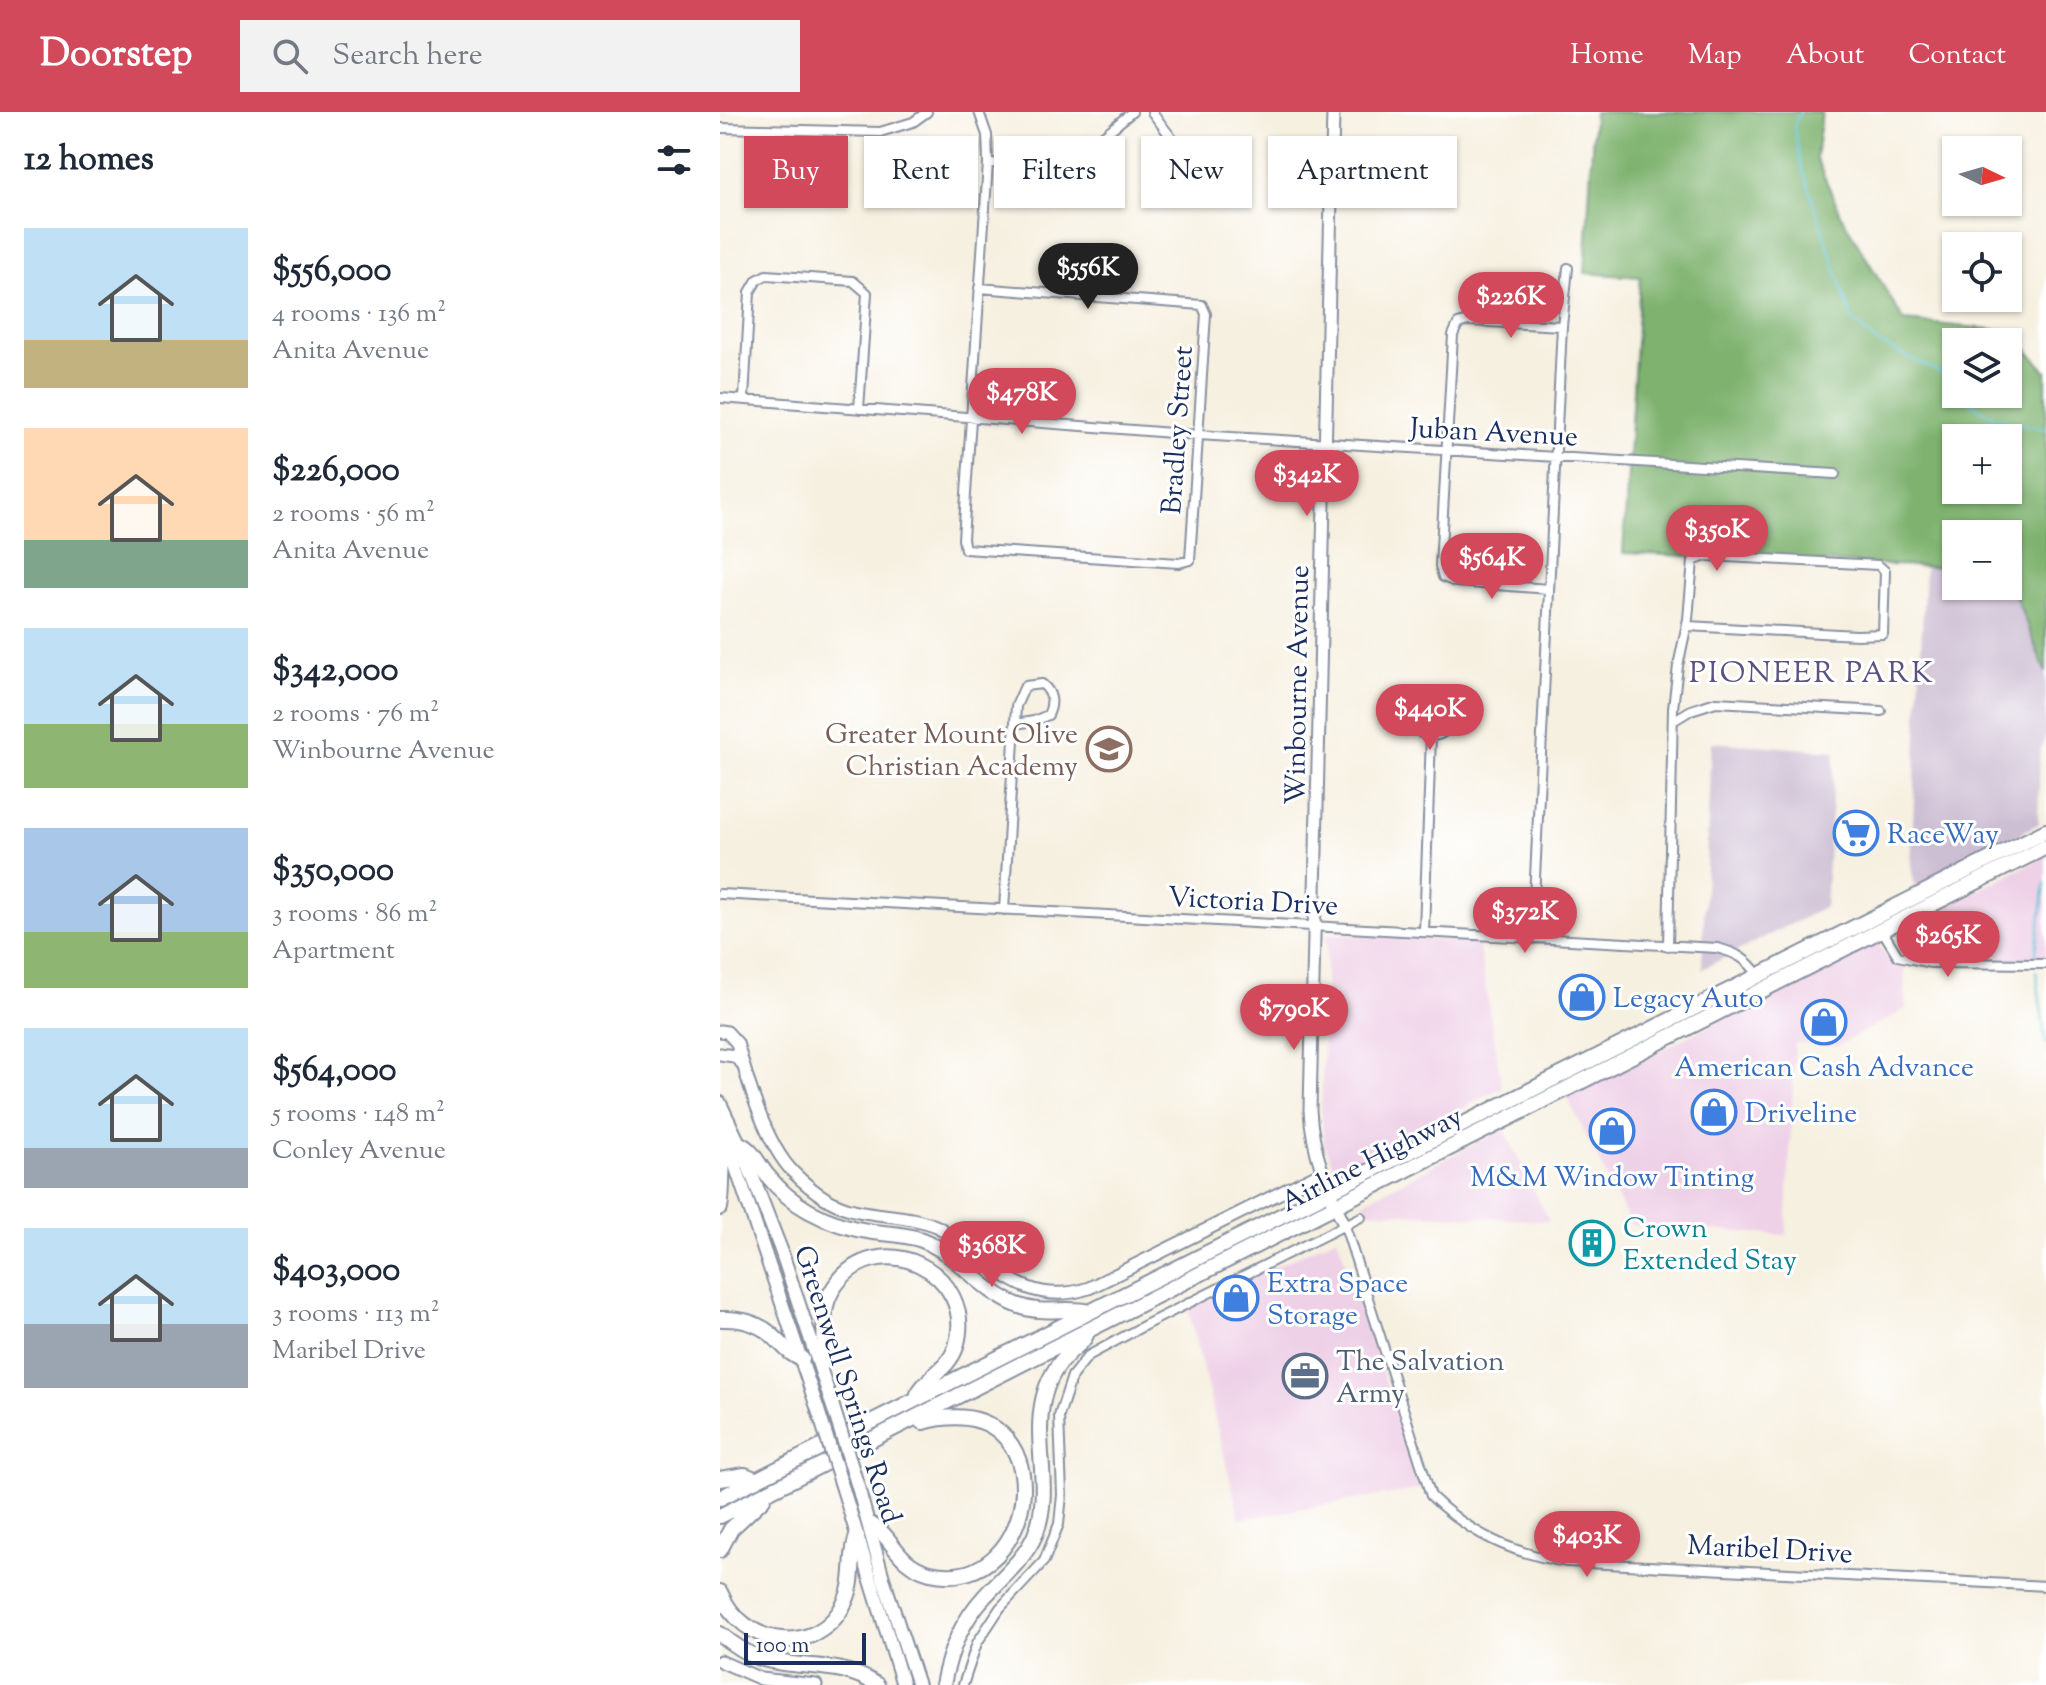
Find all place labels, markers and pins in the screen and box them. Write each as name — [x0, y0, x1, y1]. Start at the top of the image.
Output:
pin: $556K — [1032, 243, 1144, 311]
pin: $226K — [1455, 272, 1567, 340]
pin: $478K — [966, 368, 1078, 436]
pin: $342K — [1251, 450, 1363, 518]
pin: $350K — [1661, 505, 1773, 573]
pin: $564K — [1436, 533, 1548, 601]
pin: $440K — [1374, 684, 1486, 752]
place label: Greater Mount Olive Christian Academy — [825, 716, 1078, 788]
school or university icon: Greater Mount Olive Christian Academy — [1085, 725, 1133, 773]
supermarket icon: RaceWay — [1832, 809, 1880, 857]
place label: RaceWay — [1887, 816, 1999, 856]
pin: $372K — [1469, 887, 1581, 955]
pin: $265K — [1892, 911, 2004, 979]
shop icon: Legacy Auto — [1558, 973, 1606, 1021]
place label: Legacy Auto — [1613, 980, 1764, 1020]
pin: $790K — [1238, 984, 1350, 1052]
shop icon: American Cash Advance — [1800, 998, 1848, 1046]
place label: American Cash Advance — [1674, 1049, 1974, 1089]
shop icon: Driveline — [1690, 1088, 1738, 1136]
place label: Driveline — [1745, 1095, 1857, 1135]
shop icon: M&M Window Tinting — [1588, 1107, 1636, 1155]
place label: M&M Window Tinting — [1470, 1159, 1754, 1199]
place label: Crown Extended Stay — [1623, 1210, 1797, 1282]
building icon: Crown Extended Stay — [1568, 1219, 1616, 1267]
pin: $368K — [936, 1221, 1048, 1289]
place label: Extra Space Storage — [1267, 1265, 1408, 1337]
shop icon: Extra Space Storage — [1212, 1274, 1260, 1322]
place label: The Salvation Army — [1336, 1343, 1505, 1415]
office icon: The Salvation Army — [1281, 1352, 1329, 1400]
pin: $403K — [1531, 1511, 1643, 1579]

